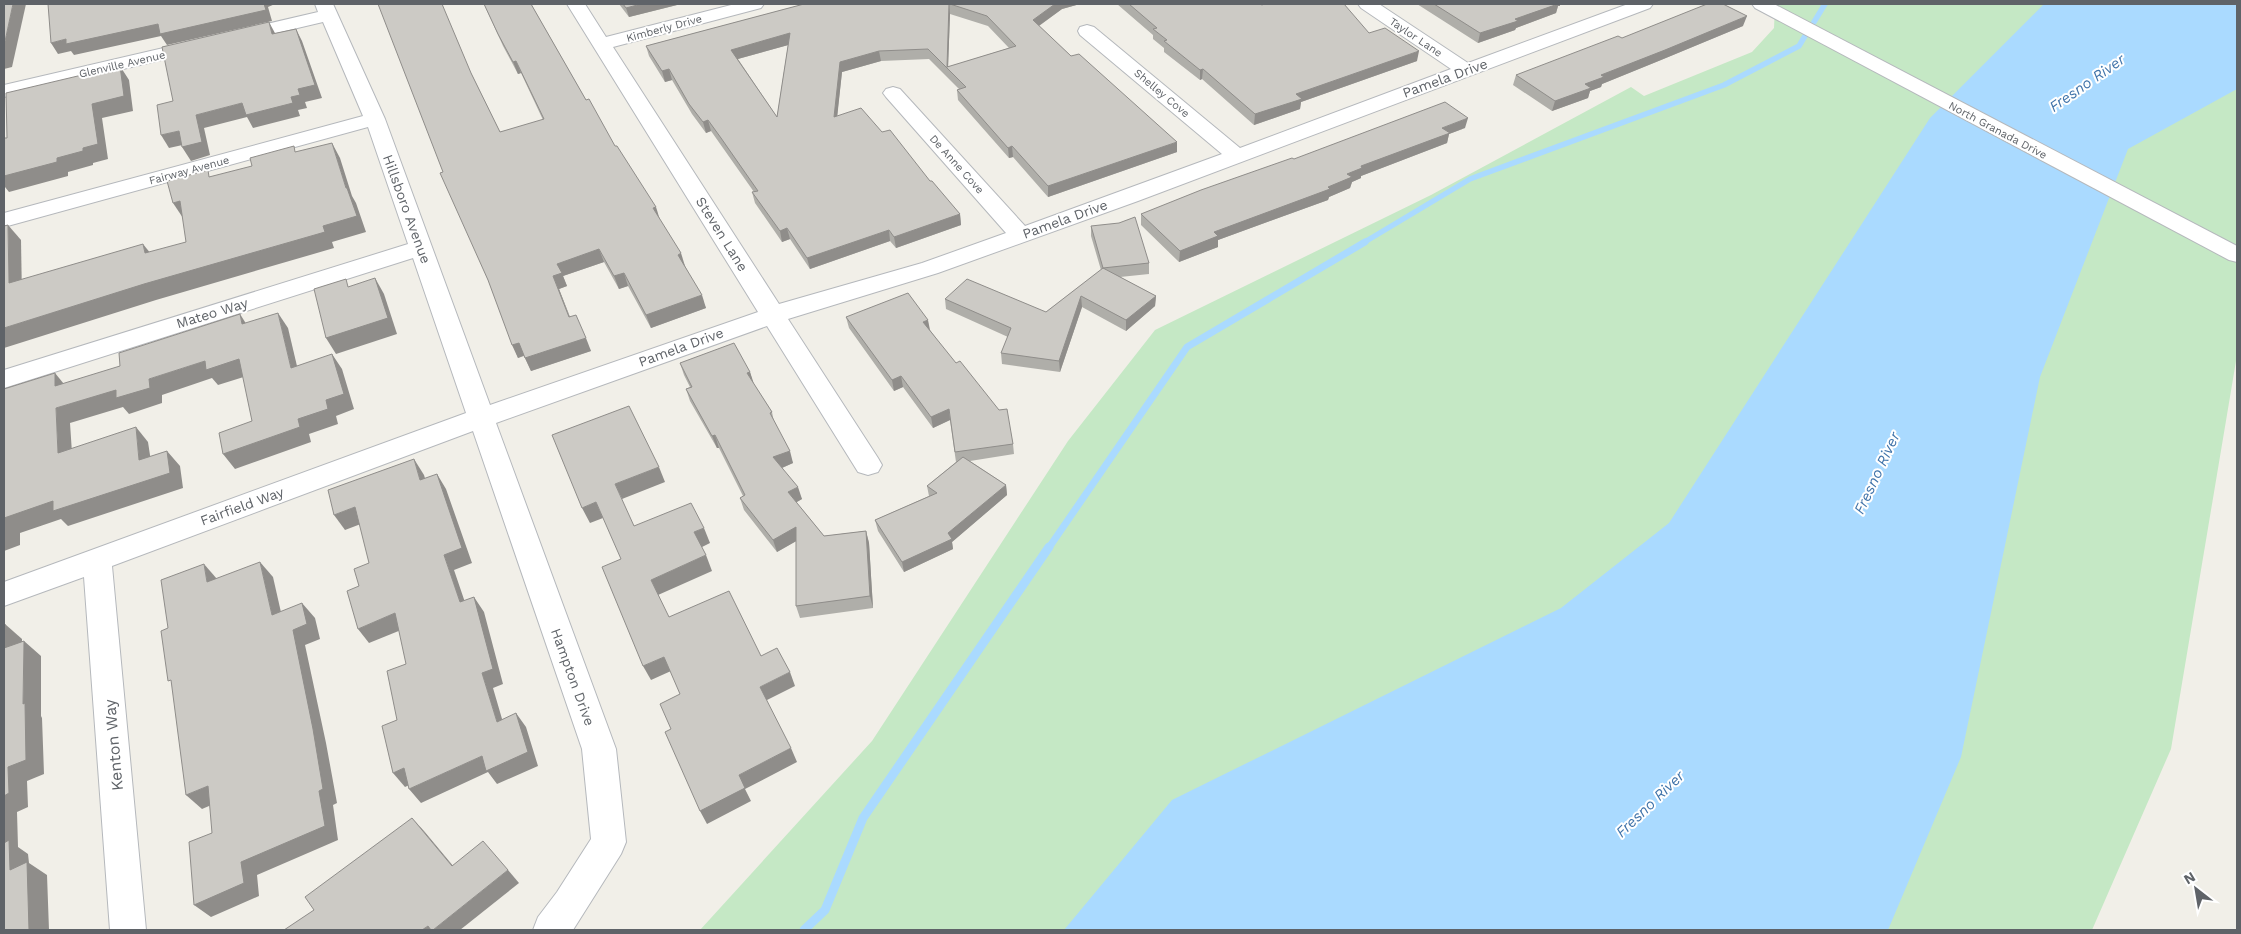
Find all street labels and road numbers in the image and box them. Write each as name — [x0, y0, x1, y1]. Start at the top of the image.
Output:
street label: Kimberly Drive — [625, 12, 703, 45]
street label: Taylor Lane — [1387, 15, 1445, 60]
street label: Glenville Avenue — [78, 48, 167, 81]
street label: Pamela Drive — [1400, 55, 1490, 101]
street label: Shelley Cove — [1131, 66, 1192, 120]
street label: North Granada Drive — [1946, 99, 2049, 162]
street label: De Anne Cove — [927, 132, 986, 196]
street label: Hillsboro Avenue — [380, 152, 434, 266]
street label: Fairway Avenue — [148, 154, 231, 187]
street label: Steven Lane — [693, 194, 751, 274]
street label: Pamela Drive — [1020, 196, 1110, 242]
street label: Mateo Way — [174, 294, 250, 331]
street label: Pamela Drive — [636, 324, 726, 370]
street label: Fairfield Way — [198, 483, 287, 529]
street label: Hampton Drive — [548, 626, 598, 728]
street label: Kenton Way — [100, 698, 127, 791]

